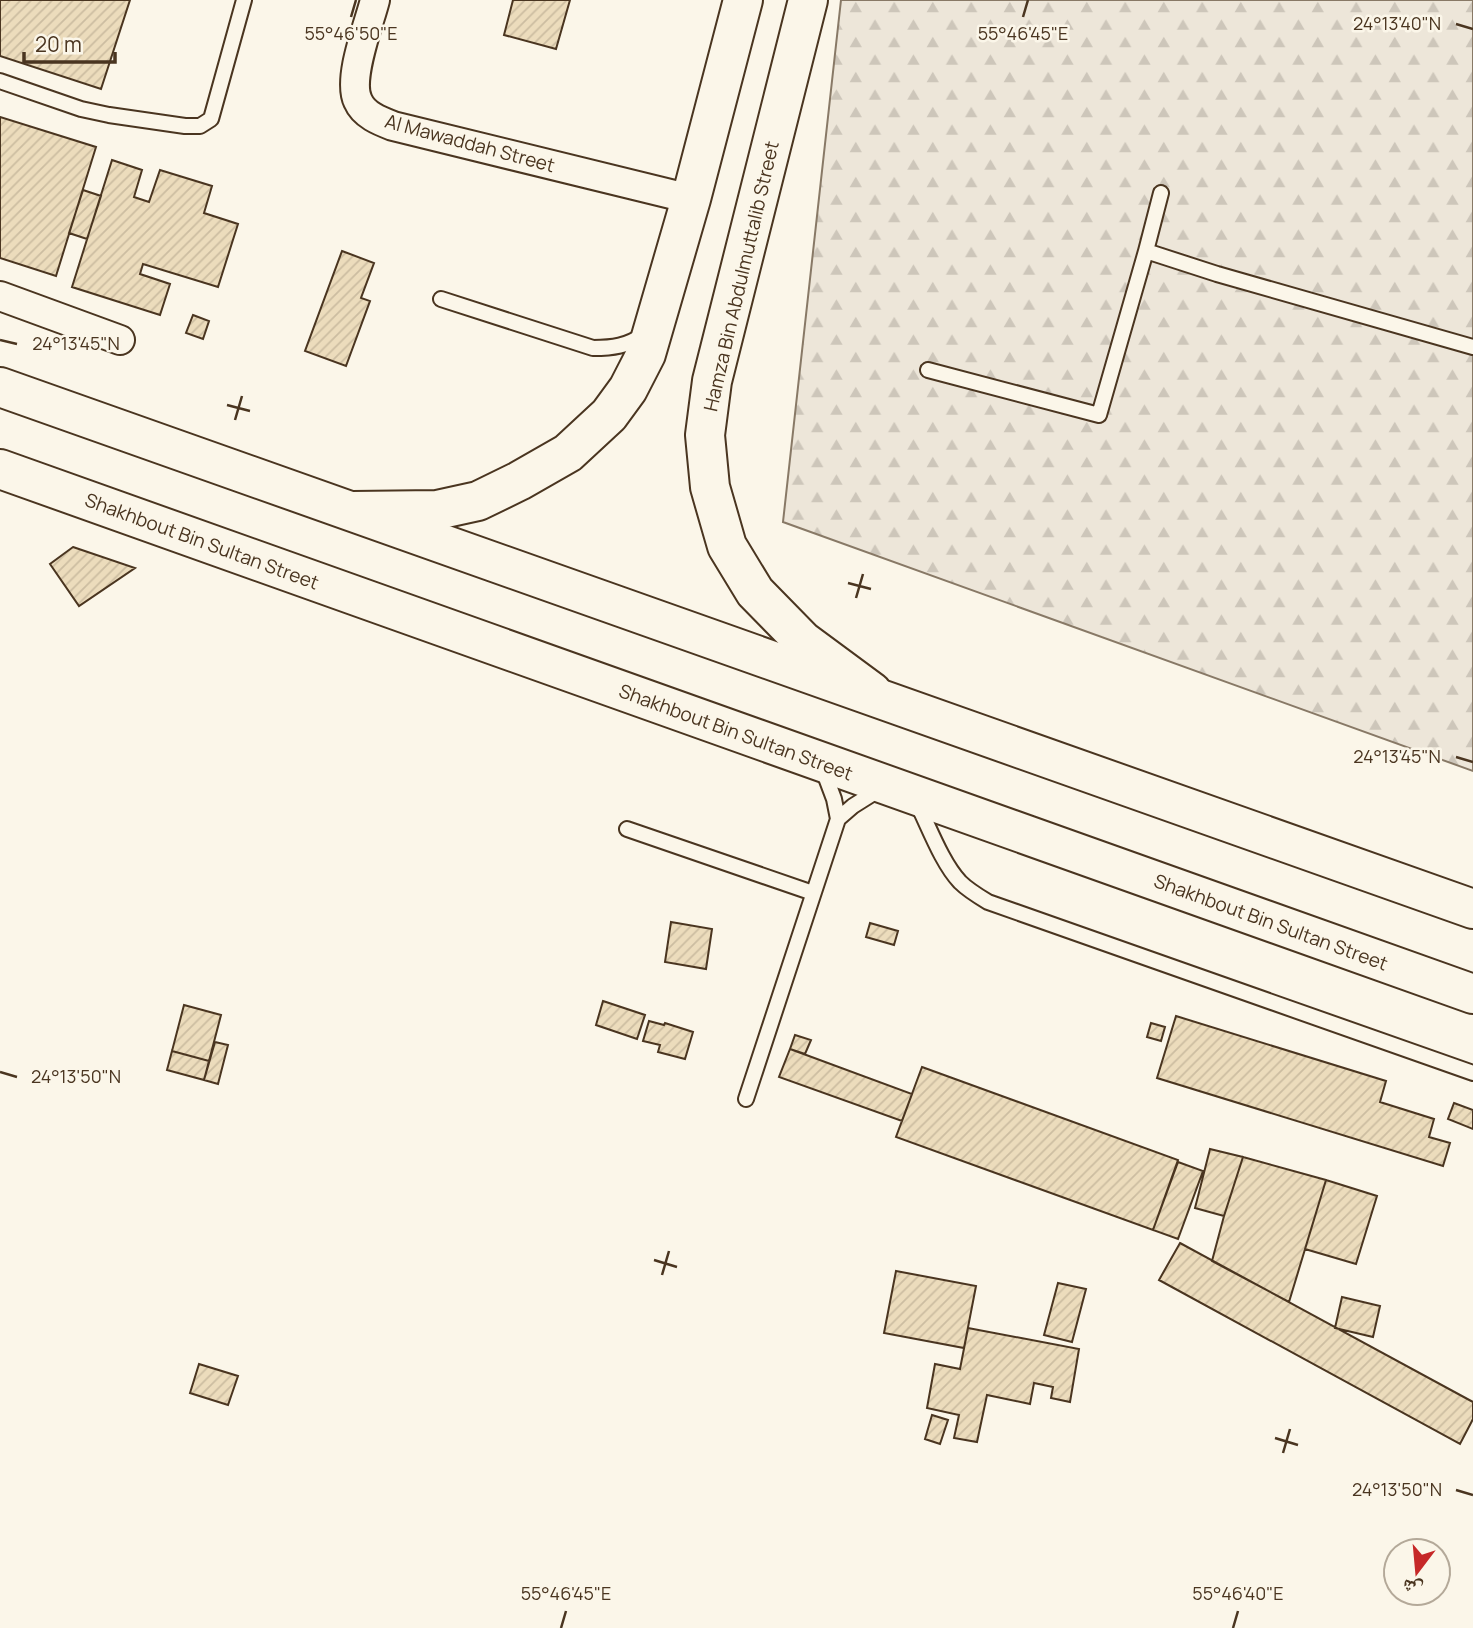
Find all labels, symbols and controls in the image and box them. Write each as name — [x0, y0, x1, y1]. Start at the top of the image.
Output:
text: 24°13'40"N — [1353, 11, 1441, 35]
scale bar — [24, 21, 116, 65]
text: 55°46'50"E — [304, 21, 398, 45]
text: 55°46'45"E — [978, 21, 1068, 45]
text: 20 m — [35, 30, 82, 58]
street label: Al Mawaddah Street — [382, 108, 558, 178]
street label: Hamza Bin Abdulmuttalib Street — [697, 138, 785, 414]
text: 24°13'45"N — [32, 331, 120, 355]
street label: Shakhbout Bin Sultan Street — [81, 487, 323, 595]
street label: Shakhbout Bin Sultan Street — [615, 678, 857, 786]
text: 24°13'45"N — [1353, 744, 1441, 768]
street label: Shakhbout Bin Sultan Street — [1150, 868, 1392, 976]
text: 24°13'50"N — [31, 1064, 121, 1088]
text: 24°13'50"N — [1352, 1477, 1442, 1501]
north arrow — [1382, 1537, 1452, 1607]
text: ش — [1399, 1573, 1426, 1604]
text: 55°46'45"E — [521, 1581, 611, 1605]
text: 55°46'40"E — [1192, 1581, 1284, 1605]

